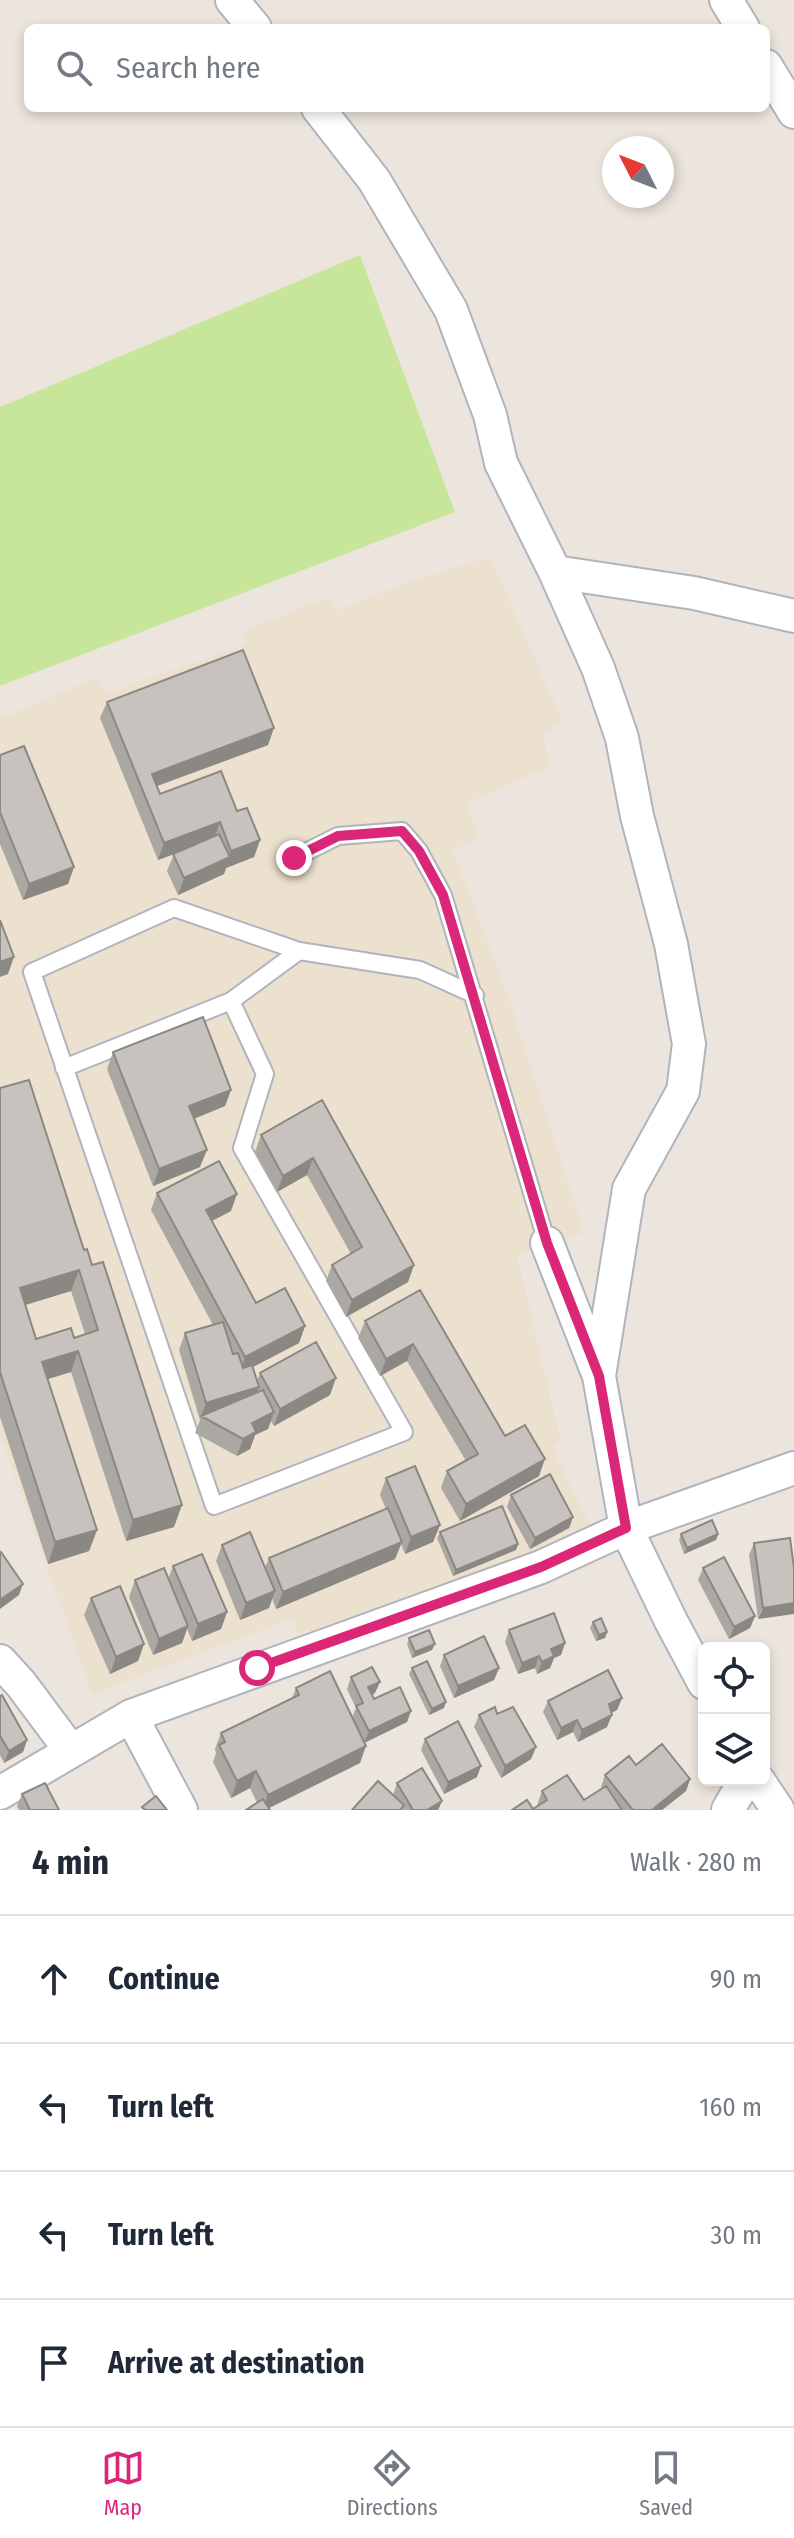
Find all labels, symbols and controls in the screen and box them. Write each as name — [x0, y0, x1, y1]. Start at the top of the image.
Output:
search box — [24, 24, 770, 112]
icon: search — [52, 46, 96, 90]
text: Search here — [116, 50, 261, 86]
north arrow — [602, 136, 674, 208]
route end — [276, 840, 312, 876]
map controls — [698, 1642, 770, 1786]
button: locate — [698, 1642, 770, 1714]
route start — [239, 1650, 275, 1686]
button: layers — [698, 1714, 770, 1786]
text: 4 min — [32, 1842, 109, 1883]
text: Walk · 280 m — [630, 1847, 762, 1878]
icon: ahead — [32, 1957, 76, 2001]
text: Continue — [108, 1961, 220, 1997]
text: 90 m — [710, 1964, 762, 1995]
icon: left — [32, 2085, 76, 2129]
text: Turn left — [108, 2089, 214, 2125]
text: 160 m — [699, 2092, 762, 2123]
icon: left — [32, 2213, 76, 2257]
text: Turn left — [108, 2217, 214, 2253]
text: 30 m — [711, 2220, 762, 2251]
icon: arrive — [32, 2341, 76, 2385]
text: Arrive at destination — [108, 2345, 365, 2381]
tab: Map — [101, 2446, 145, 2521]
tab: Directions — [347, 2446, 438, 2521]
tab: Saved — [639, 2446, 693, 2521]

